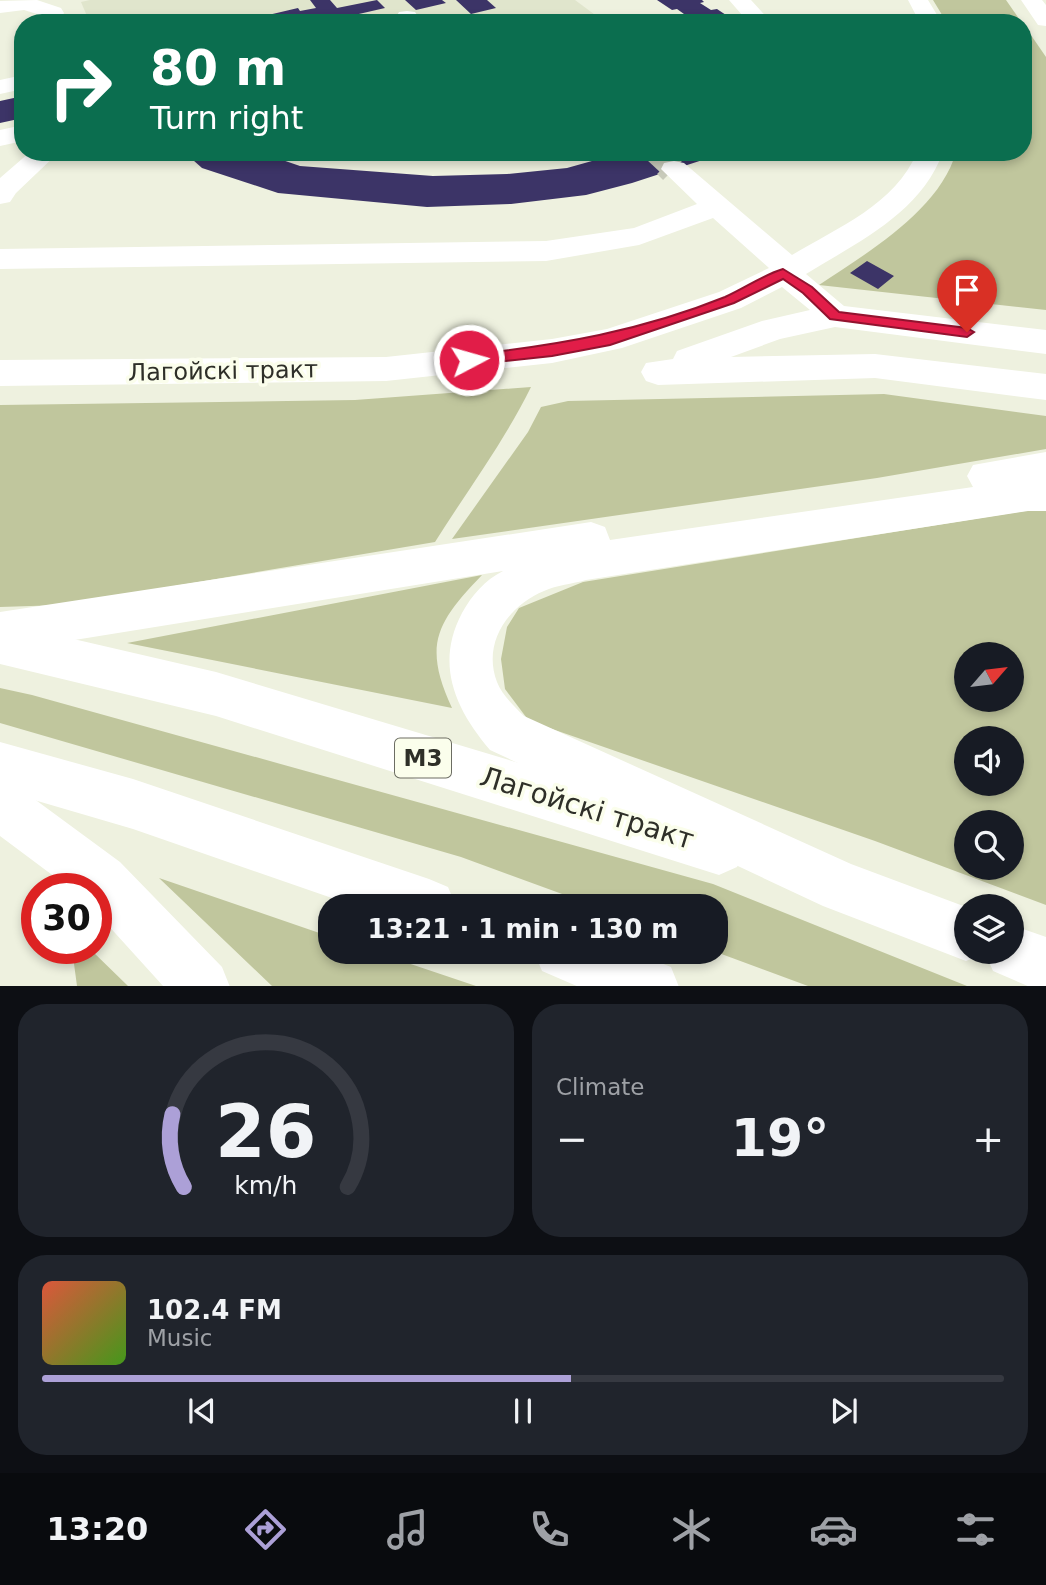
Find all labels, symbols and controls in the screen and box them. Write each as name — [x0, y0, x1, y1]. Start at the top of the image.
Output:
text: 80 m — [150, 40, 286, 97]
icon: right — [35, 42, 126, 133]
text: Turn right — [150, 99, 303, 137]
pin — [937, 260, 997, 332]
icon: arrive — [948, 271, 986, 309]
position arrow — [432, 323, 506, 397]
street label: Лагойскі тракт — [128, 355, 318, 387]
north arrow — [954, 642, 1024, 712]
map controls — [954, 642, 1024, 964]
button: sound — [954, 726, 1024, 796]
road number: М3 — [395, 738, 451, 778]
street label: Лагойскі тракт — [476, 760, 698, 856]
button: search — [954, 810, 1024, 880]
speed limit sign: 30 — [21, 873, 112, 964]
button: layers — [954, 894, 1024, 964]
text: 13:21 · 1 min · 130 m — [368, 914, 678, 944]
text: Climate — [556, 1074, 645, 1100]
text: 26 — [215, 1089, 317, 1174]
text: 19° — [731, 1108, 829, 1168]
text: − — [556, 1117, 588, 1161]
text: + — [972, 1117, 1004, 1161]
text: km/h — [234, 1170, 298, 1199]
text: 102.4 FM — [147, 1295, 282, 1325]
text: Music — [147, 1325, 212, 1351]
icon: previous — [183, 1392, 221, 1430]
icon: pause — [504, 1392, 542, 1430]
icon: next — [825, 1392, 863, 1430]
icon: directions — [241, 1505, 290, 1554]
icon: music — [383, 1505, 432, 1554]
icon: phone — [525, 1505, 574, 1554]
icon: climate — [667, 1505, 716, 1554]
icon: car — [809, 1505, 858, 1554]
icon: filters — [951, 1505, 1000, 1554]
text: 13:20 — [46, 1510, 148, 1548]

